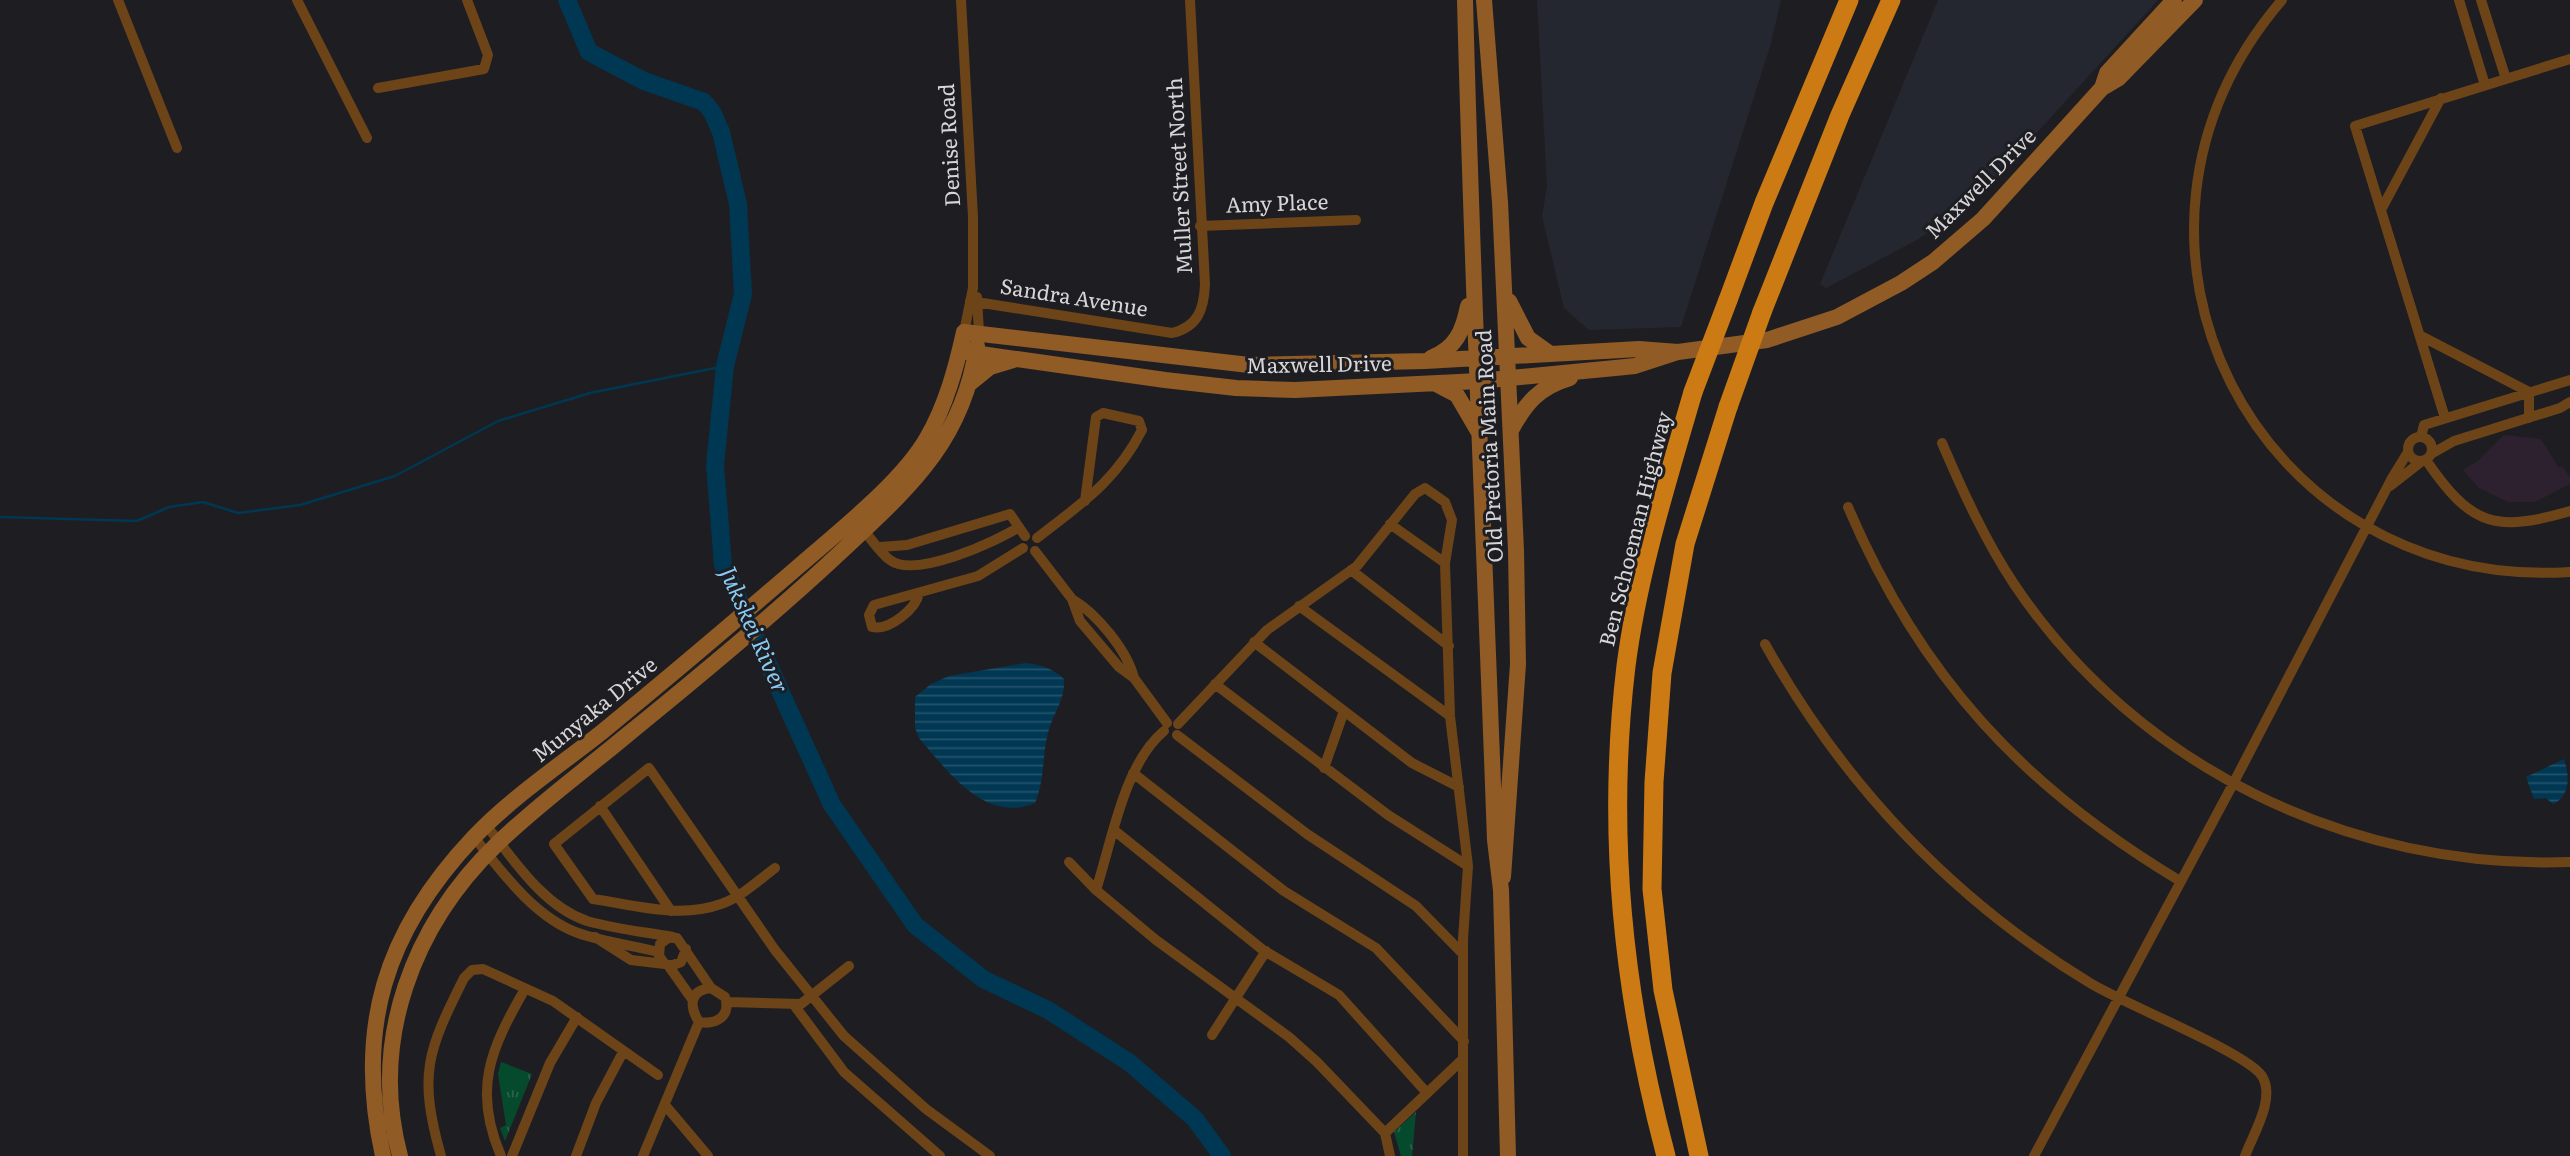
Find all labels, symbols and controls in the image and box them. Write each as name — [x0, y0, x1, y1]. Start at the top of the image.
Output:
street label: Muller Street North — [1157, 77, 1198, 275]
street label: Denise Road — [929, 83, 966, 207]
street label: Maxwell Drive — [1917, 120, 2042, 245]
street label: Amy Place — [1225, 184, 1329, 219]
street label: Sandra Avenue — [998, 269, 1151, 323]
street label: Old Pretoria Main Road — [1466, 329, 1509, 564]
street label: Maxwell Drive — [1246, 346, 1392, 379]
street label: Ben Schoeman Highway — [1589, 407, 1678, 649]
water label: Jukskei River — [713, 560, 799, 698]
street label: Munyaka Drive — [524, 648, 663, 768]

